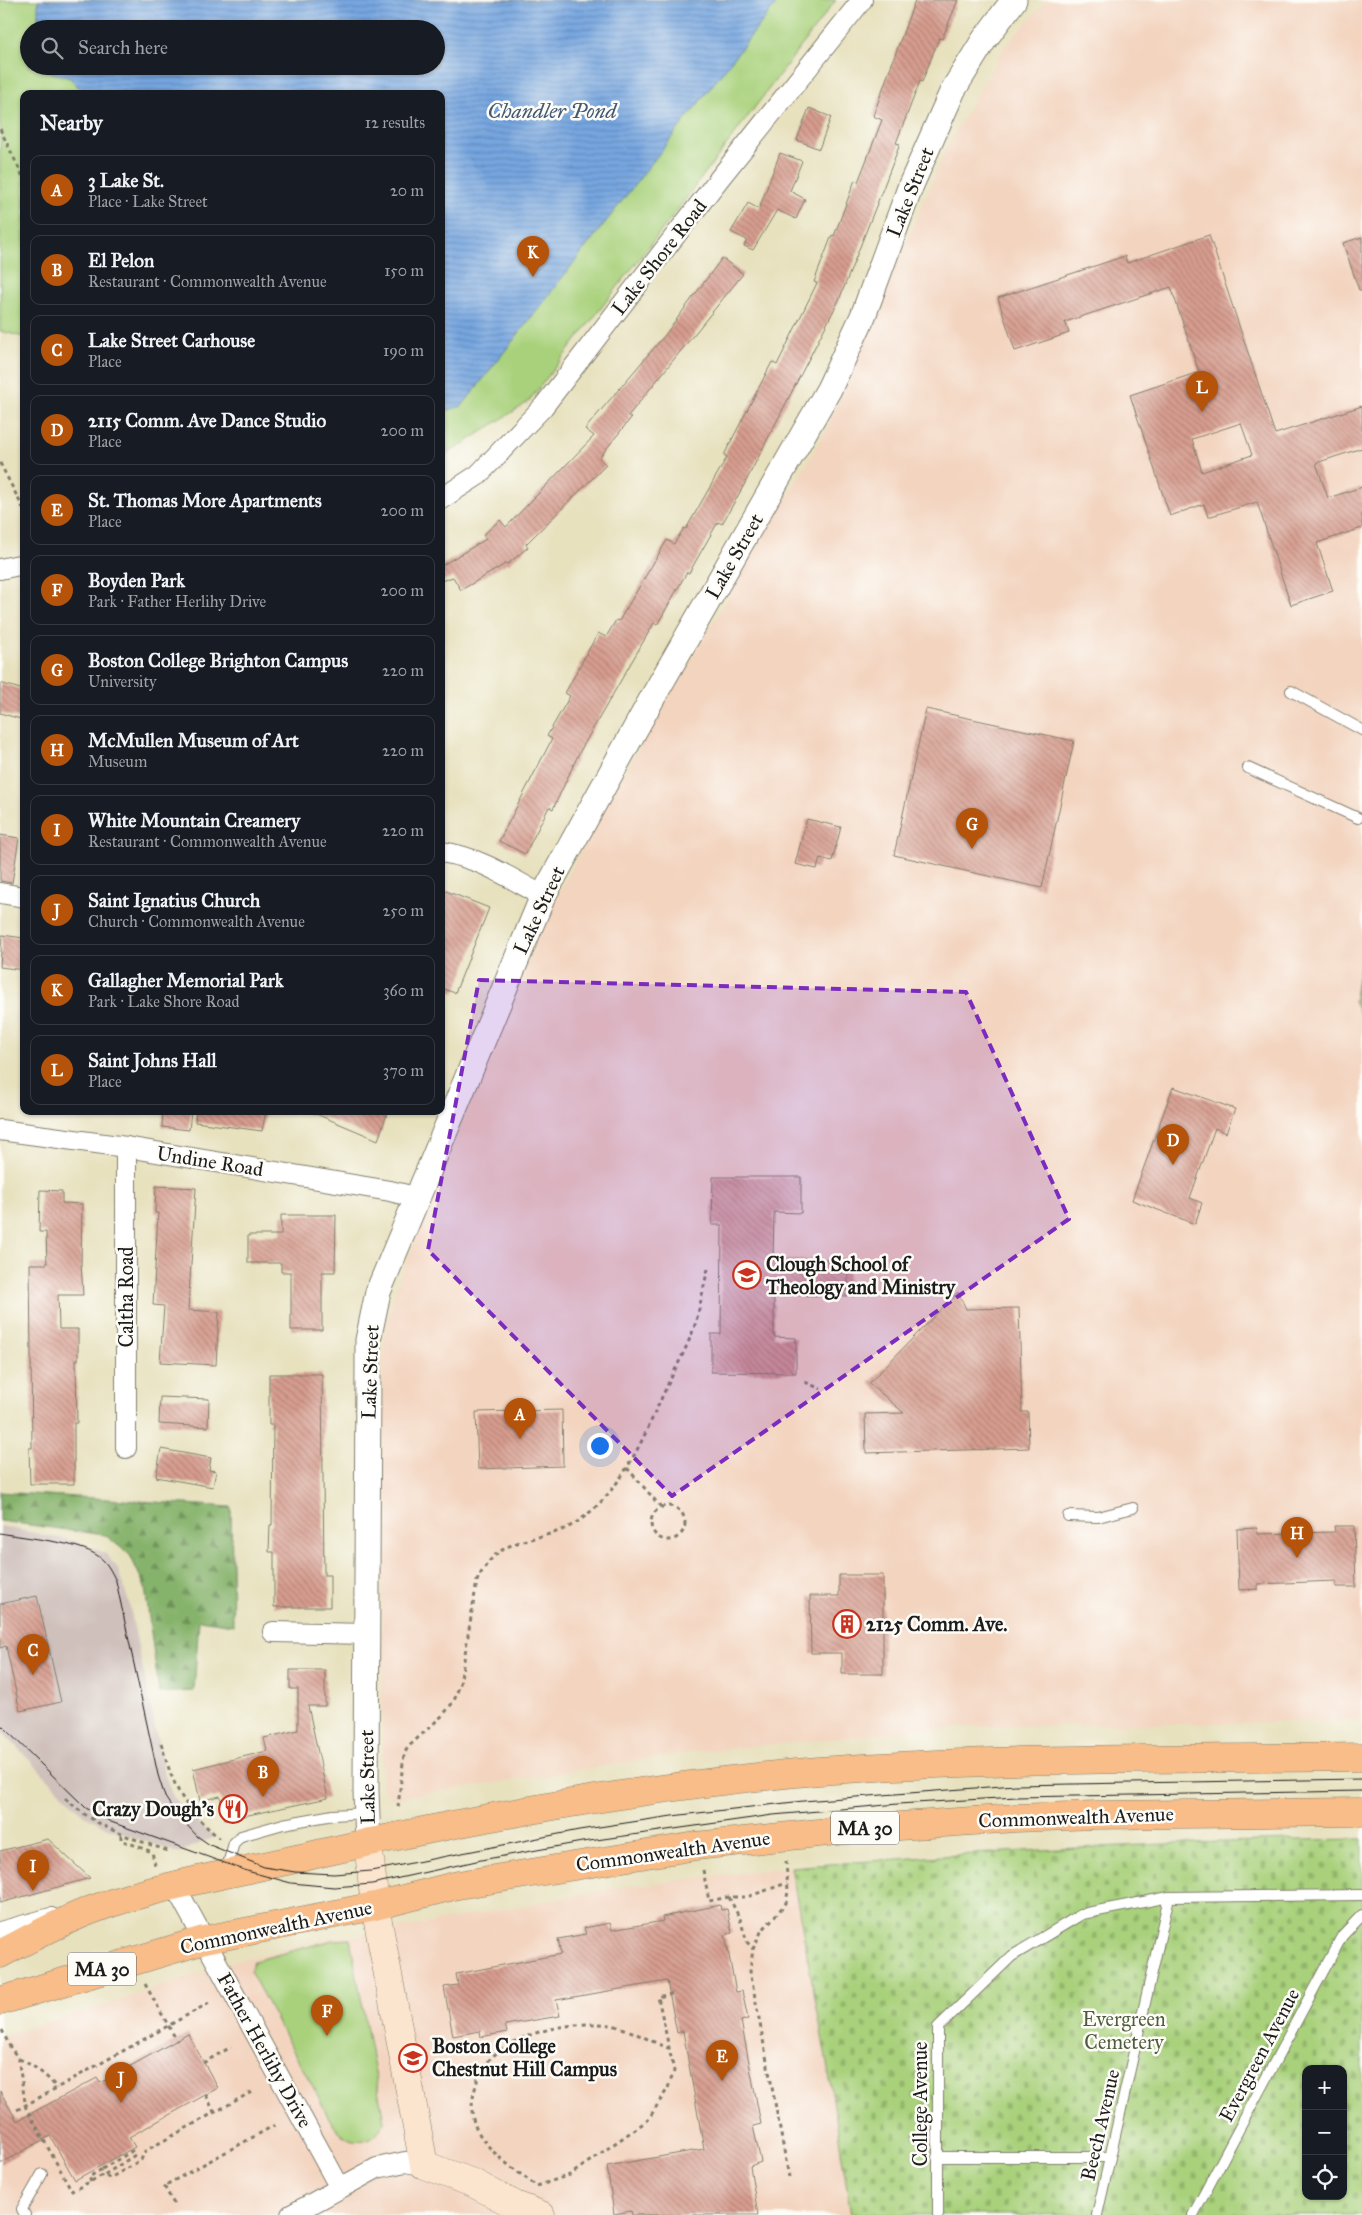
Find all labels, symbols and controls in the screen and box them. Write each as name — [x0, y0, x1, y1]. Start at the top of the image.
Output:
search box — [20, 20, 445, 75]
icon: search — [38, 34, 66, 62]
text: Search here — [78, 36, 168, 59]
water label: Chandler Pond — [488, 98, 618, 124]
text: Nearby — [40, 110, 103, 136]
text: 12 results — [365, 113, 425, 132]
street label: Lake Street — [881, 144, 939, 240]
text: 3 Lake St. — [88, 169, 164, 192]
text: A — [52, 181, 62, 200]
text: 20 m — [390, 181, 424, 200]
text: Place · Lake Street — [88, 192, 208, 211]
street label: Lake Shore Road — [606, 194, 712, 320]
pin: K — [517, 236, 549, 277]
text: El Pelon — [88, 249, 154, 272]
text: B — [52, 261, 62, 280]
text: 150 m — [384, 261, 424, 280]
text: Restaurant · Commonwealth Avenue — [88, 272, 327, 291]
text: Lake Street Carhouse — [88, 329, 255, 352]
text: C — [52, 341, 62, 360]
text: 190 m — [383, 341, 424, 360]
text: Place — [88, 352, 122, 371]
pin: L — [1186, 371, 1218, 412]
text: 2115 Comm. Ave Dance Studio — [88, 409, 326, 432]
text: D — [51, 421, 63, 440]
text: 200 m — [381, 421, 424, 440]
text: Place — [88, 432, 122, 451]
text: St. Thomas More Apartments — [88, 489, 322, 512]
text: E — [51, 501, 63, 520]
text: 200 m — [381, 501, 424, 520]
street label: Lake Street — [700, 509, 768, 603]
text: Place — [88, 512, 122, 531]
text: Boyden Park — [88, 569, 185, 592]
text: F — [52, 581, 62, 600]
text: 200 m — [381, 581, 424, 600]
text: Park · Father Herlihy Drive — [88, 592, 266, 611]
text: Boston College Brighton Campus — [88, 649, 348, 672]
text: G — [51, 661, 63, 680]
text: 220 m — [382, 661, 424, 680]
text: University — [88, 672, 157, 691]
text: McMullen Museum of Art — [88, 729, 299, 752]
text: H — [50, 741, 64, 760]
text: 220 m — [382, 741, 424, 760]
text: Museum — [88, 752, 147, 771]
pin: G — [956, 808, 988, 849]
text: White Mountain Creamery — [88, 809, 300, 832]
text: I — [54, 821, 60, 840]
text: 220 m — [382, 821, 424, 840]
text: Restaurant · Commonwealth Avenue — [88, 832, 327, 851]
street label: Lake Street — [508, 862, 570, 958]
text: Saint Ignatius Church — [88, 889, 260, 912]
text: J — [54, 901, 60, 920]
text: 250 m — [383, 901, 424, 920]
text: Church · Commonwealth Avenue — [88, 912, 305, 931]
text: Gallagher Memorial Park — [88, 969, 284, 992]
text: K — [51, 981, 63, 1000]
text: 360 m — [383, 981, 424, 1000]
text: Park · Lake Shore Road — [88, 992, 240, 1011]
text: Saint Johns Hall — [88, 1049, 217, 1072]
text: L — [51, 1061, 63, 1080]
text: 370 m — [383, 1061, 424, 1080]
text: Place — [88, 1072, 122, 1091]
pin: D — [1157, 1124, 1189, 1165]
street label: Undine Road — [155, 1141, 265, 1181]
street label: Caltha Road — [114, 1247, 138, 1347]
place label: Clough School of Theology and Ministry — [765, 1252, 957, 1300]
school or university icon: Clough School of Theology and Ministry — [732, 1260, 762, 1290]
street label: Lake Street — [356, 1324, 384, 1420]
pin: A — [504, 1398, 536, 1439]
your location — [587, 1433, 613, 1459]
pin: H — [1281, 1517, 1313, 1558]
building icon: 2125 Comm. Ave. — [832, 1609, 862, 1639]
place label: 2125 Comm. Ave. — [866, 1612, 1007, 1636]
pin: C — [17, 1634, 49, 1675]
street label: Lake Street — [354, 1729, 380, 1825]
pin: B — [247, 1756, 279, 1797]
restaurant icon: Crazy Dough's — [218, 1794, 248, 1824]
place label: Crazy Dough's — [92, 1797, 215, 1822]
street label: Commonwealth Avenue — [978, 1802, 1174, 1832]
road number: MA 30 — [831, 1812, 899, 1845]
street label: Commonwealth Avenue — [574, 1825, 772, 1877]
pin: I — [17, 1850, 49, 1891]
street label: Commonwealth Avenue — [178, 1895, 374, 1959]
road number: MA 30 — [68, 1952, 136, 1986]
street label: Father Herlihy Drive — [212, 1968, 318, 2132]
street label: Evergreen Avenue — [1214, 1984, 1305, 2126]
pin: F — [311, 1995, 343, 2036]
park label: Evergreen Cemetery — [1082, 2007, 1166, 2054]
place label: Boston College Chestnut Hill Campus — [432, 2034, 618, 2082]
pin: E — [706, 2040, 738, 2081]
street label: College Avenue — [908, 2042, 933, 2166]
school or university icon: Boston College Chestnut Hill Campus — [398, 2043, 428, 2073]
pin: J — [105, 2062, 137, 2103]
map controls — [1302, 2065, 1347, 2200]
button: + — [1302, 2065, 1347, 2110]
street label: Beech Avenue — [1076, 2067, 1124, 2183]
button: − — [1302, 2110, 1347, 2155]
button: locate — [1302, 2155, 1347, 2200]

